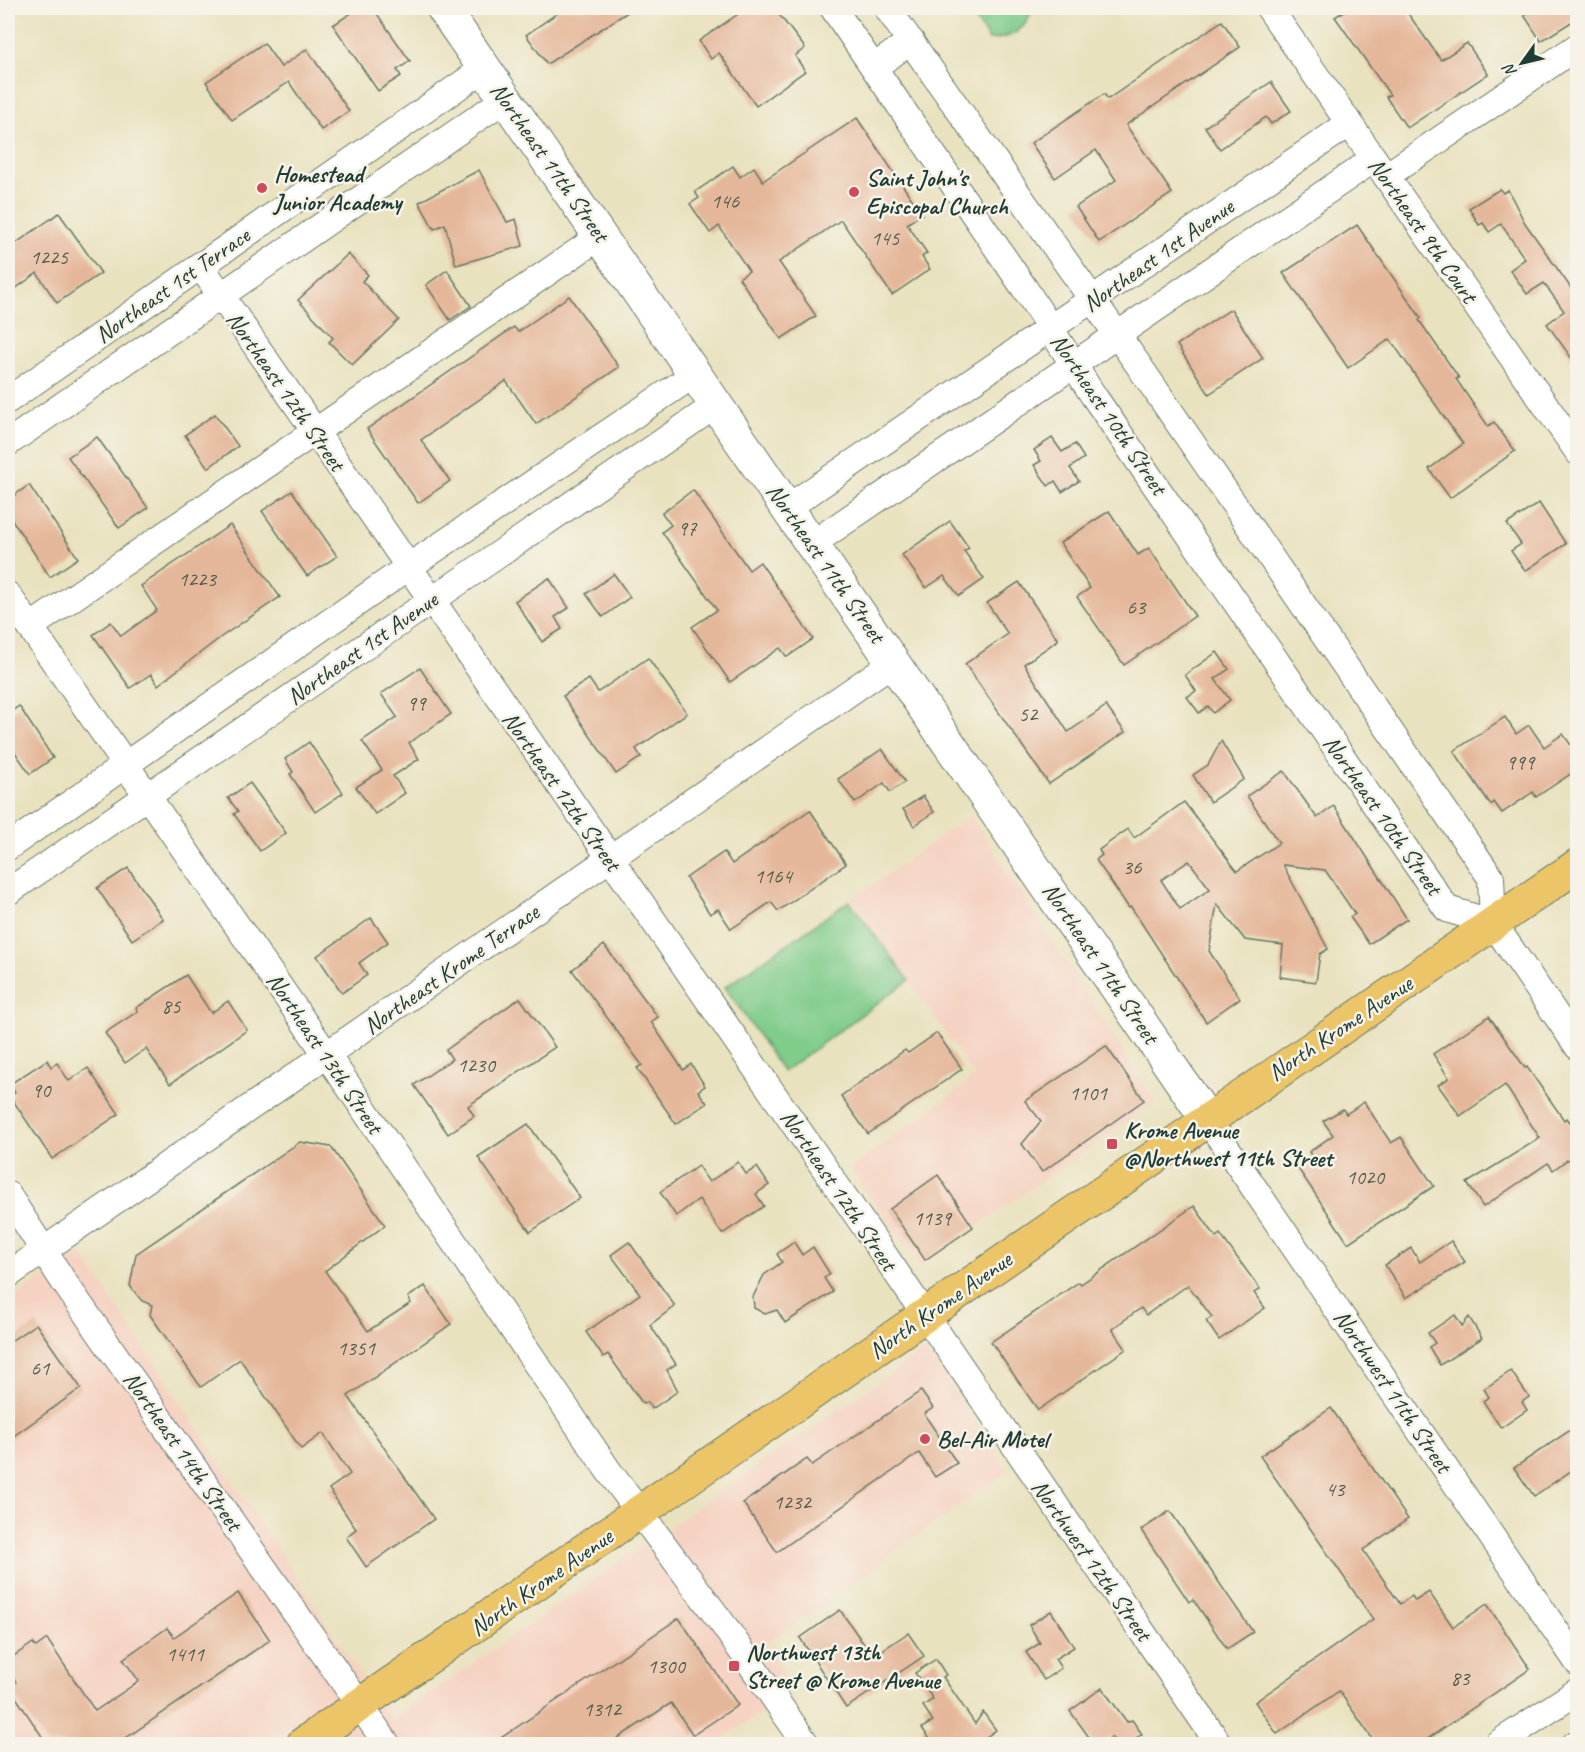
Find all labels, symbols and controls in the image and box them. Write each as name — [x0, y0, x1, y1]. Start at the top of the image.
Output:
north arrow — [1492, 33, 1552, 93]
text: N — [1498, 59, 1521, 81]
street label: Northeast 11th Street — [484, 76, 617, 249]
street label: Northeast 9th Court — [1362, 152, 1485, 310]
place label: Homestead Junior Academy — [272, 159, 404, 217]
place label: Saint John's Episcopal Church — [866, 163, 1009, 221]
marker: Homestead Junior Academy — [255, 181, 269, 195]
marker: Saint John's Episcopal Church — [847, 185, 861, 199]
house number: 146 — [711, 188, 740, 214]
street label: Northeast 1st Avenue — [1077, 190, 1241, 318]
street label: Northeast 1st Terrace — [89, 219, 257, 350]
house number: 145 — [871, 225, 901, 251]
house number: 1225 — [30, 244, 69, 270]
street label: Northeast 12th Street — [220, 305, 353, 478]
street label: Northeast 10th Street — [1044, 328, 1175, 502]
street label: Northeast 11th Street — [760, 477, 893, 650]
house number: 97 — [678, 515, 698, 541]
house number: 1223 — [178, 566, 217, 592]
street label: Northeast 1st Avenue — [281, 583, 445, 711]
house number: 63 — [1127, 594, 1147, 620]
house number: 99 — [407, 690, 427, 716]
house number: 52 — [1019, 701, 1039, 727]
street label: Northeast 12th Street — [496, 705, 629, 878]
street label: Northeast 10th Street — [1317, 729, 1450, 902]
house number: 999 — [1506, 749, 1536, 775]
house number: 36 — [1123, 854, 1142, 880]
house number: 1164 — [754, 863, 794, 889]
street label: Northeast 11th Street — [1036, 877, 1167, 1051]
street label: Northeast Krome Terrace — [357, 896, 546, 1041]
street label: Northeast 13th Street — [260, 967, 391, 1141]
street label: North Krome Avenue — [1262, 967, 1420, 1087]
house number: 85 — [162, 993, 182, 1019]
house number: 1230 — [457, 1052, 496, 1078]
house number: 90 — [32, 1077, 52, 1103]
house number: 1101 — [1069, 1080, 1108, 1106]
street label: Northeast 12th Street — [774, 1104, 905, 1278]
place label: Krome Avenue @Northwest 11th Street — [1124, 1115, 1335, 1173]
marker: Krome Avenue @Northwest 11th Street — [1105, 1137, 1119, 1151]
house number: 1020 — [1346, 1164, 1385, 1190]
house number: 1139 — [913, 1205, 952, 1231]
street label: North Krome Avenue — [863, 1243, 1019, 1365]
street label: Northwest 11th Street — [1327, 1304, 1460, 1480]
house number: 1351 — [337, 1335, 376, 1361]
house number: 61 — [31, 1355, 51, 1381]
street label: Northeast 14th Street — [117, 1365, 250, 1538]
place label: Bel-Air Motel — [937, 1424, 1052, 1454]
marker: Bel-Air Motel — [918, 1432, 932, 1446]
street label: Northwest 12th Street — [1025, 1473, 1160, 1648]
house number: 43 — [1326, 1476, 1346, 1502]
house number: 1232 — [773, 1489, 812, 1515]
street label: North Krome Avenue — [464, 1520, 620, 1642]
place label: Northwest 13th Street @ Krome Avenue — [746, 1637, 942, 1695]
house number: 1411 — [166, 1641, 205, 1667]
house number: 1300 — [647, 1653, 686, 1679]
marker: Northwest 13th Street @ Krome Avenue — [727, 1659, 741, 1673]
house number: 83 — [1451, 1665, 1471, 1691]
house number: 1312 — [583, 1696, 622, 1722]

